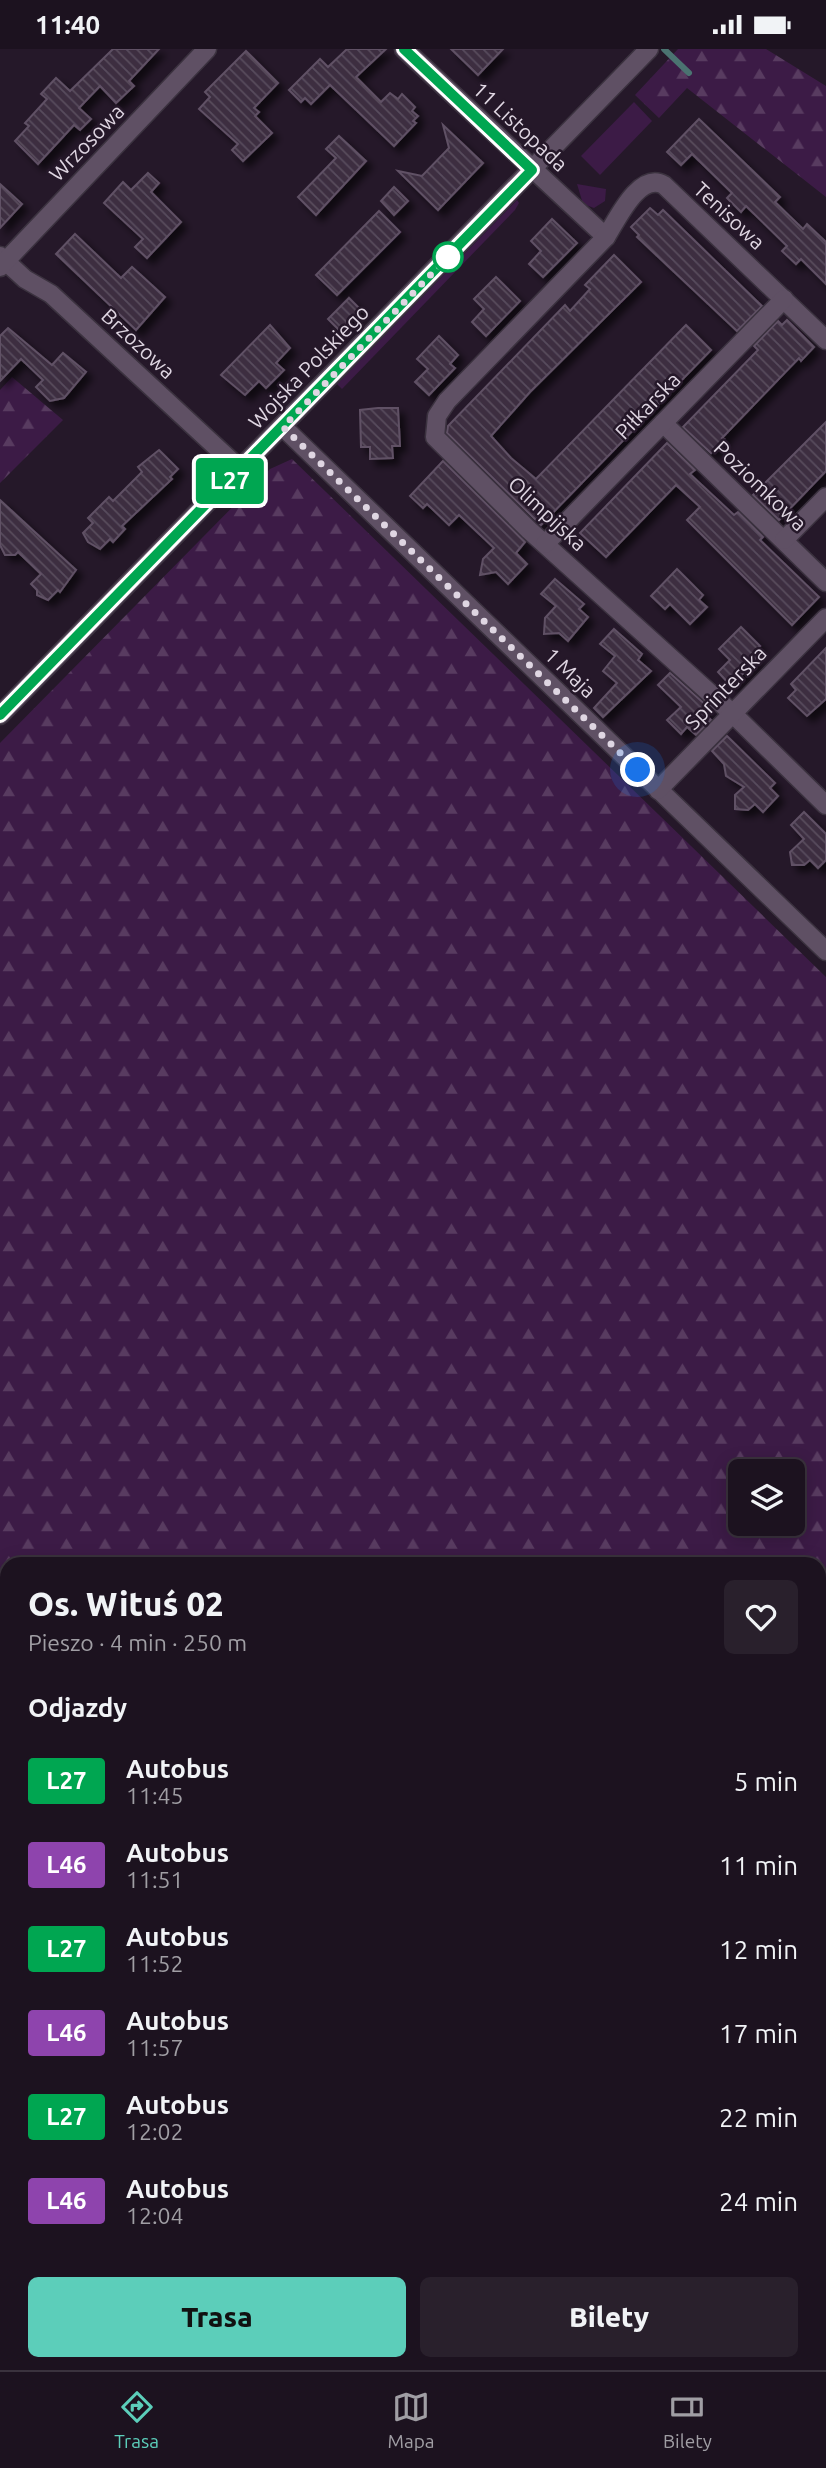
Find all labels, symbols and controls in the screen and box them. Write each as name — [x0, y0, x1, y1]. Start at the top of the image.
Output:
text: 11:40 — [35, 10, 100, 39]
street label: 11 Listopada — [469, 77, 573, 176]
street label: Wrzosowa — [44, 99, 129, 186]
street label: Tenisowa — [689, 177, 770, 254]
unlabelled marker — [433, 242, 463, 272]
street label: Wojska Polskiego — [243, 299, 373, 433]
street label: Brzozowa — [97, 303, 180, 383]
street label: Piłkarska — [610, 367, 685, 444]
street label: Poziomkowa — [710, 435, 812, 535]
line badge: L27 — [190, 458, 270, 504]
text: L27 — [210, 467, 250, 494]
street label: Olimpijska — [504, 471, 592, 555]
street label: Sprinterska — [680, 641, 771, 734]
street label: 1 Maja — [540, 642, 601, 702]
your location — [620, 752, 655, 787]
map controls — [728, 1459, 805, 1536]
button: layers — [728, 1459, 805, 1536]
button: heart — [724, 1580, 798, 1654]
text: Os. Wituś 02 — [28, 1585, 224, 1622]
text: Pieszo · 4 min · 250 m — [28, 1630, 247, 1655]
text: Odjazdy — [28, 1693, 127, 1722]
text: Autobus — [126, 1754, 229, 1783]
text: L27 — [46, 1767, 87, 1794]
text: 5 min — [734, 1767, 798, 1796]
text: 11:45 — [126, 1783, 184, 1808]
text: Autobus — [126, 1838, 229, 1867]
text: L46 — [46, 1851, 87, 1878]
text: 11 min — [719, 1851, 798, 1880]
text: 11:51 — [126, 1867, 184, 1892]
text: Autobus — [126, 1922, 229, 1951]
text: L27 — [46, 1935, 87, 1962]
text: 12 min — [719, 1935, 798, 1964]
text: 11:52 — [126, 1951, 184, 1976]
text: Autobus — [126, 2006, 229, 2035]
text: L46 — [46, 2019, 87, 2046]
text: 17 min — [719, 2019, 798, 2048]
text: 11:57 — [126, 2035, 184, 2060]
text: Autobus — [126, 2090, 229, 2119]
text: L27 — [46, 2103, 87, 2130]
text: 22 min — [719, 2103, 798, 2132]
text: 12:02 — [126, 2119, 184, 2144]
text: Autobus — [126, 2174, 229, 2203]
text: L46 — [46, 2187, 87, 2214]
text: 24 min — [719, 2187, 798, 2216]
text: 12:04 — [126, 2203, 184, 2228]
button: Trasa — [28, 2277, 406, 2357]
button: Bilety — [420, 2277, 798, 2357]
tab: Trasa — [114, 2388, 159, 2452]
tab: Mapa — [387, 2388, 435, 2452]
tab: Bilety — [663, 2388, 712, 2452]

